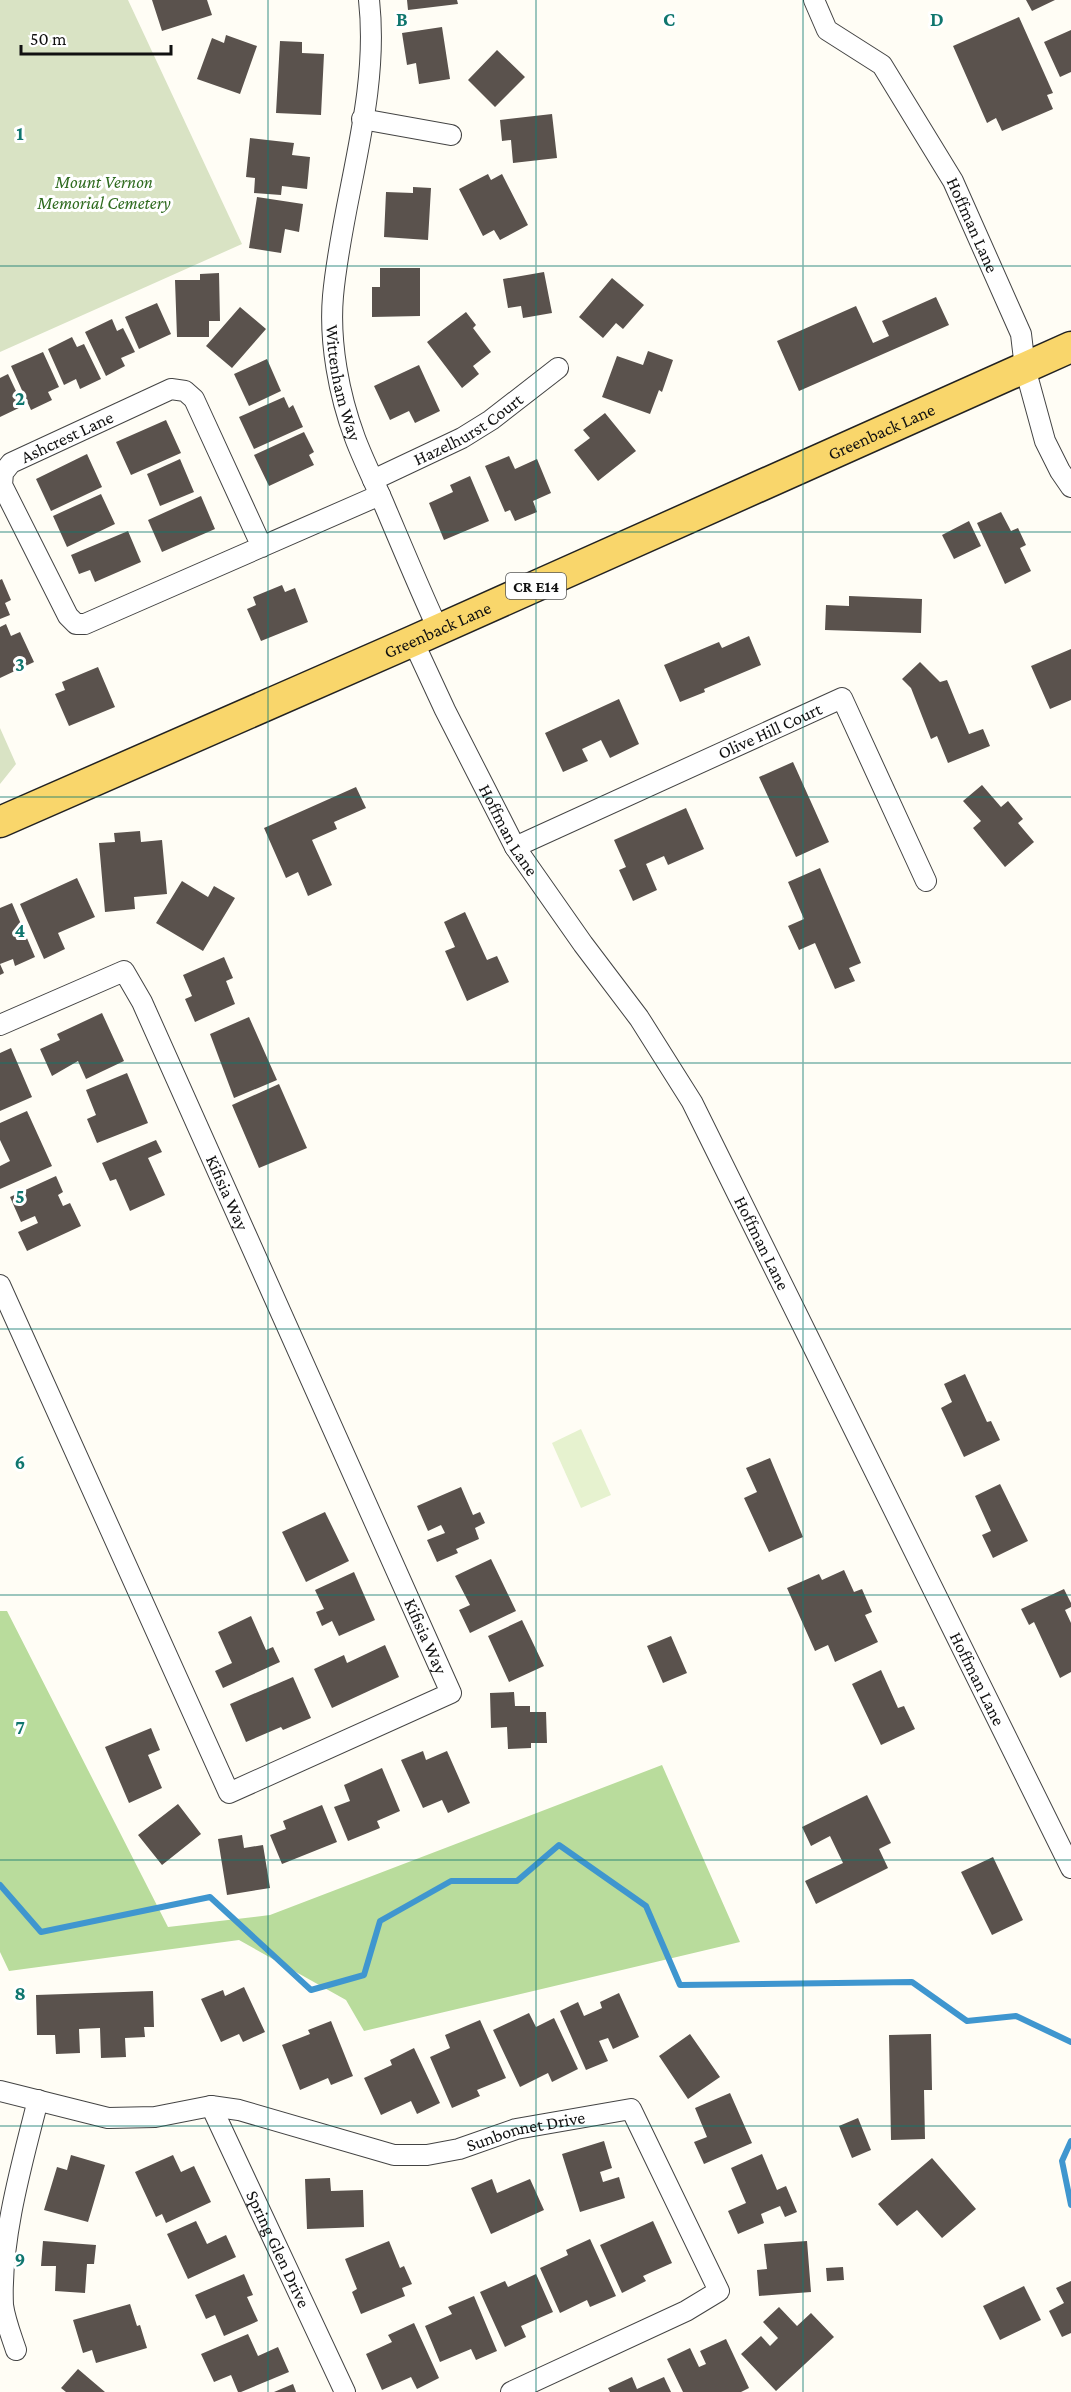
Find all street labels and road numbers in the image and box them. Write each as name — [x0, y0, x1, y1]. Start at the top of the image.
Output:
street label: Hoffman Lane — [943, 174, 1002, 276]
street label: Wittenham Way — [322, 324, 365, 444]
street label: Hazelhurst Court — [410, 389, 527, 469]
street label: Greenback Lane — [825, 399, 938, 464]
street label: Ashcrest Lane — [18, 407, 116, 467]
road number: CR E14 — [506, 573, 566, 599]
street label: Greenback Lane — [381, 597, 494, 662]
street label: Olive Hill Court — [715, 698, 826, 763]
street label: Hoffman Lane — [475, 781, 542, 880]
street label: Kifisia Way — [202, 1152, 253, 1234]
street label: Hoffman Lane — [730, 1193, 794, 1293]
street label: Kifisia Way — [400, 1596, 452, 1678]
street label: Hoffman Lane — [946, 1629, 1009, 1729]
street label: Sunbonnet Drive — [464, 2107, 587, 2156]
street label: Spring Glen Drive — [242, 2187, 314, 2311]

